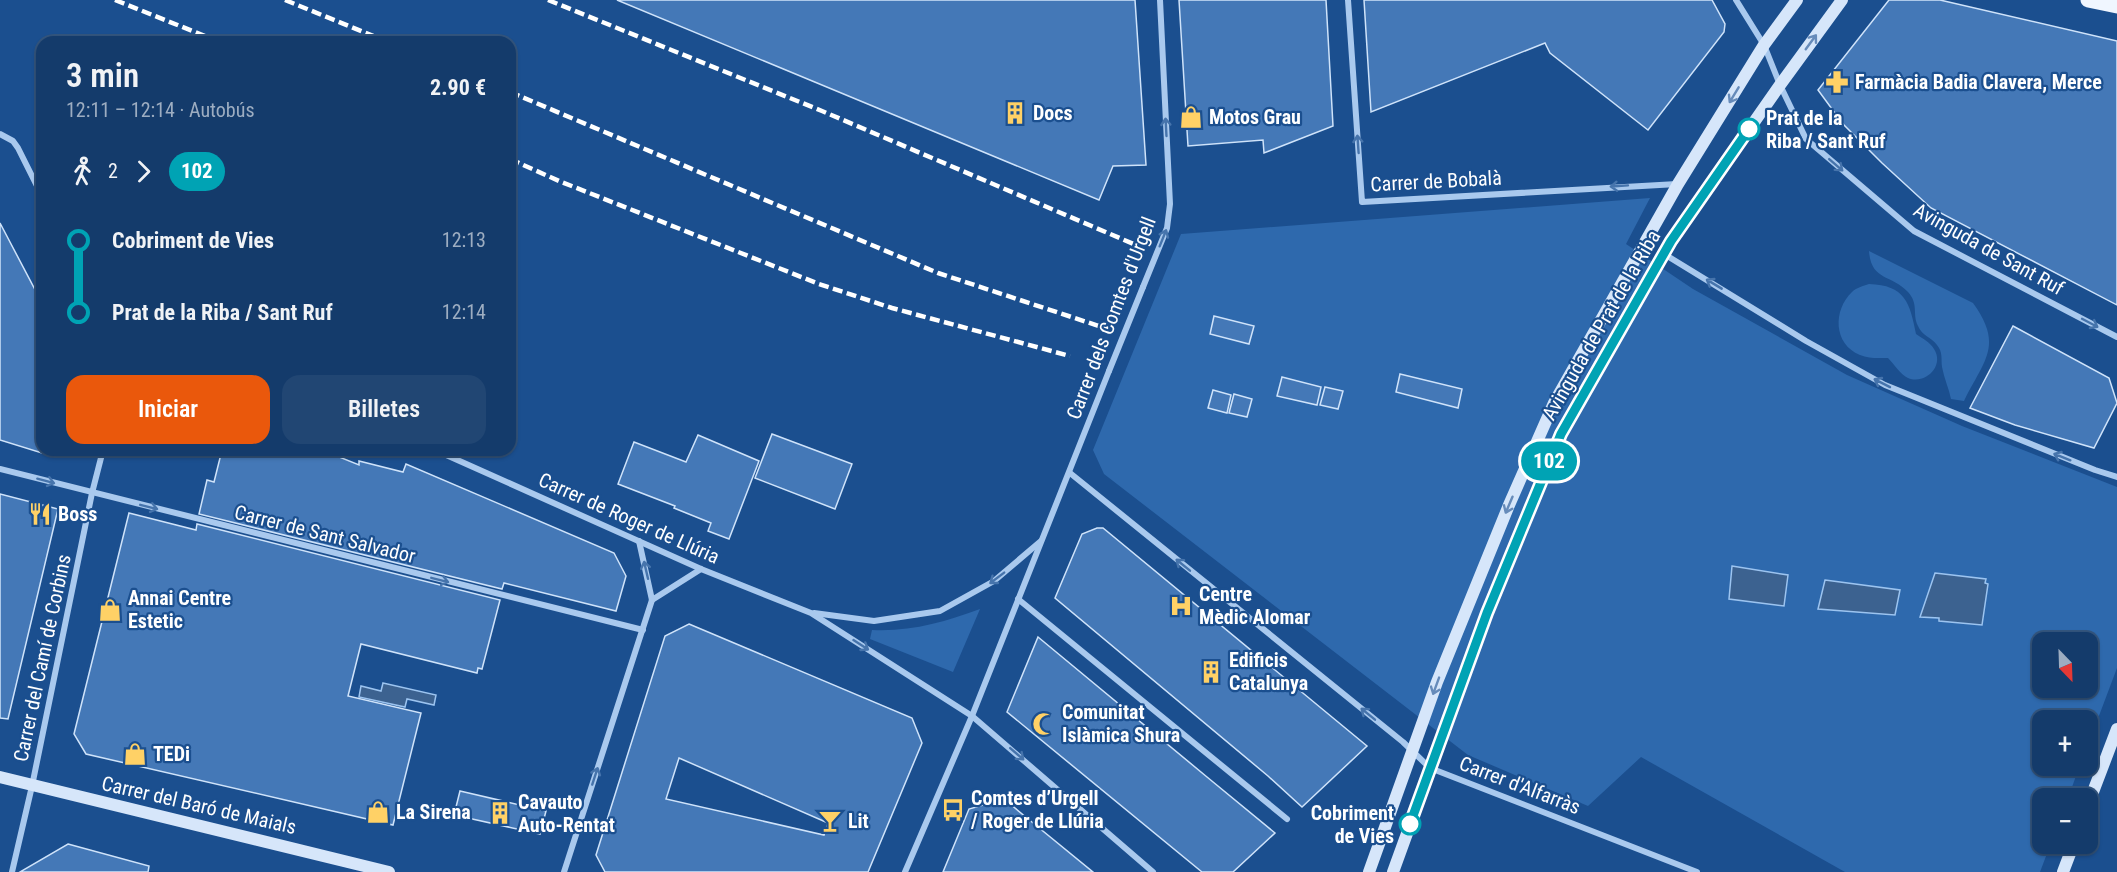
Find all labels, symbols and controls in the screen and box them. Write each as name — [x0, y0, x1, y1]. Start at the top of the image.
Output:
one-way arrow — [1805, 35, 1817, 51]
text: 3 min — [66, 56, 139, 95]
pharmacy icon: Farmàcia Badia Clavera, Merce — [1824, 69, 1850, 95]
place label: Farmàcia Badia Clavera, Merce — [1855, 70, 2102, 94]
text: 2.90 € — [430, 75, 486, 100]
one-way arrow — [1727, 86, 1739, 103]
text: 12:11 – 12:14 · Autobús — [66, 98, 255, 122]
building icon: Docs — [1002, 100, 1028, 126]
place label: Docs — [1033, 101, 1073, 125]
shop icon: Motos Grau — [1178, 104, 1204, 130]
place label: Motos Grau — [1209, 105, 1301, 129]
place label: Prat de la Riba / Sant Ruf — [1766, 106, 1886, 153]
one-way arrow — [1160, 118, 1171, 138]
marker: Prat de la Riba / Sant Ruf — [1738, 118, 1760, 140]
one-way arrow — [1352, 134, 1363, 154]
icon: walk — [66, 155, 99, 188]
icon: forward — [127, 155, 160, 188]
one-way arrow — [1828, 158, 1843, 172]
text: 2 — [108, 159, 118, 183]
text: 102 — [181, 159, 213, 183]
street label: Carrer de Bobalà — [1370, 166, 1502, 196]
one-way arrow — [1610, 181, 1630, 192]
street label: Avinguda de Sant Ruf — [1910, 198, 2069, 301]
street label: Carrer dels Comtes d'Urgell — [1061, 213, 1161, 423]
street label: Avinguda de Prat de la Riba — [1537, 226, 1665, 424]
text: Cobriment de Vies — [112, 228, 274, 253]
text: 12:13 — [442, 228, 486, 252]
one-way arrow — [1158, 229, 1169, 248]
one-way arrow — [1706, 278, 1723, 290]
text: Prat de la Riba / Sant Ruf — [112, 300, 333, 325]
text: 12:14 — [442, 300, 486, 324]
one-way arrow — [2080, 318, 2098, 329]
button: Iniciar — [66, 375, 270, 444]
button: Billetes — [282, 375, 486, 444]
one-way arrow — [1873, 377, 1891, 388]
line badge: 102 — [1514, 442, 1584, 480]
text: 102 — [1533, 449, 1565, 473]
one-way arrow — [2053, 451, 2072, 462]
street label: Carrer de Roger de Llúria — [535, 467, 723, 569]
one-way arrow — [36, 476, 55, 487]
one-way arrow — [1503, 495, 1514, 514]
street label: Carrer de Sant Salvador — [232, 500, 418, 568]
restaurant icon: Boss — [27, 501, 53, 527]
place label: Boss — [58, 502, 97, 526]
one-way arrow — [139, 502, 158, 514]
street label: Carrer del Camí de Corbins — [8, 552, 76, 764]
one-way arrow — [1176, 558, 1192, 571]
one-way arrow — [639, 561, 651, 580]
one-way arrow — [989, 572, 1005, 584]
one-way arrow — [430, 574, 449, 586]
place label: Centre Mèdic Alomar — [1199, 582, 1311, 629]
place label: Annai Centre Estetic — [128, 586, 231, 633]
hospital icon: Centre Mèdic Alomar — [1168, 593, 1194, 619]
shop icon: Annai Centre Estetic — [97, 597, 123, 623]
north arrow — [2032, 632, 2098, 698]
map controls — [2032, 632, 2098, 854]
one-way arrow — [852, 638, 869, 651]
place label: Edificis Catalunya — [1229, 648, 1308, 695]
building icon: Edificis Catalunya — [1198, 659, 1224, 685]
one-way arrow — [1430, 676, 1441, 695]
place label: Comunitat Islàmica Shura — [1062, 700, 1180, 747]
one-way arrow — [1360, 707, 1376, 720]
button: + — [2032, 710, 2098, 776]
mosque icon: Comunitat Islàmica Shura — [1031, 711, 1057, 737]
shop icon: TEDi — [122, 741, 148, 767]
place label: TEDi — [153, 742, 190, 766]
one-way arrow — [1009, 747, 1024, 761]
street label: Carrer d'Alfarràs — [1456, 751, 1584, 819]
one-way arrow — [590, 767, 601, 786]
street label: Carrer del Baró de Maials — [99, 771, 299, 839]
place label: Comtes d’Urgell / Roger de Llúria — [970, 786, 1104, 833]
button: − — [2032, 788, 2098, 854]
place label: Cavauto Auto-Rentat — [518, 790, 615, 837]
bus stop icon: Comtes d’Urgell / Roger de Llúria — [940, 797, 966, 823]
shop icon: La Sirena — [365, 799, 391, 825]
place label: La Sirena — [396, 800, 471, 824]
building icon: Cavauto Auto-Rentat — [487, 800, 513, 826]
place label: Cobriment de Vies — [1311, 801, 1394, 848]
bar icon: Lit — [817, 808, 843, 834]
place label: Lit — [848, 809, 869, 833]
marker: Cobriment de Vies — [1399, 813, 1421, 835]

